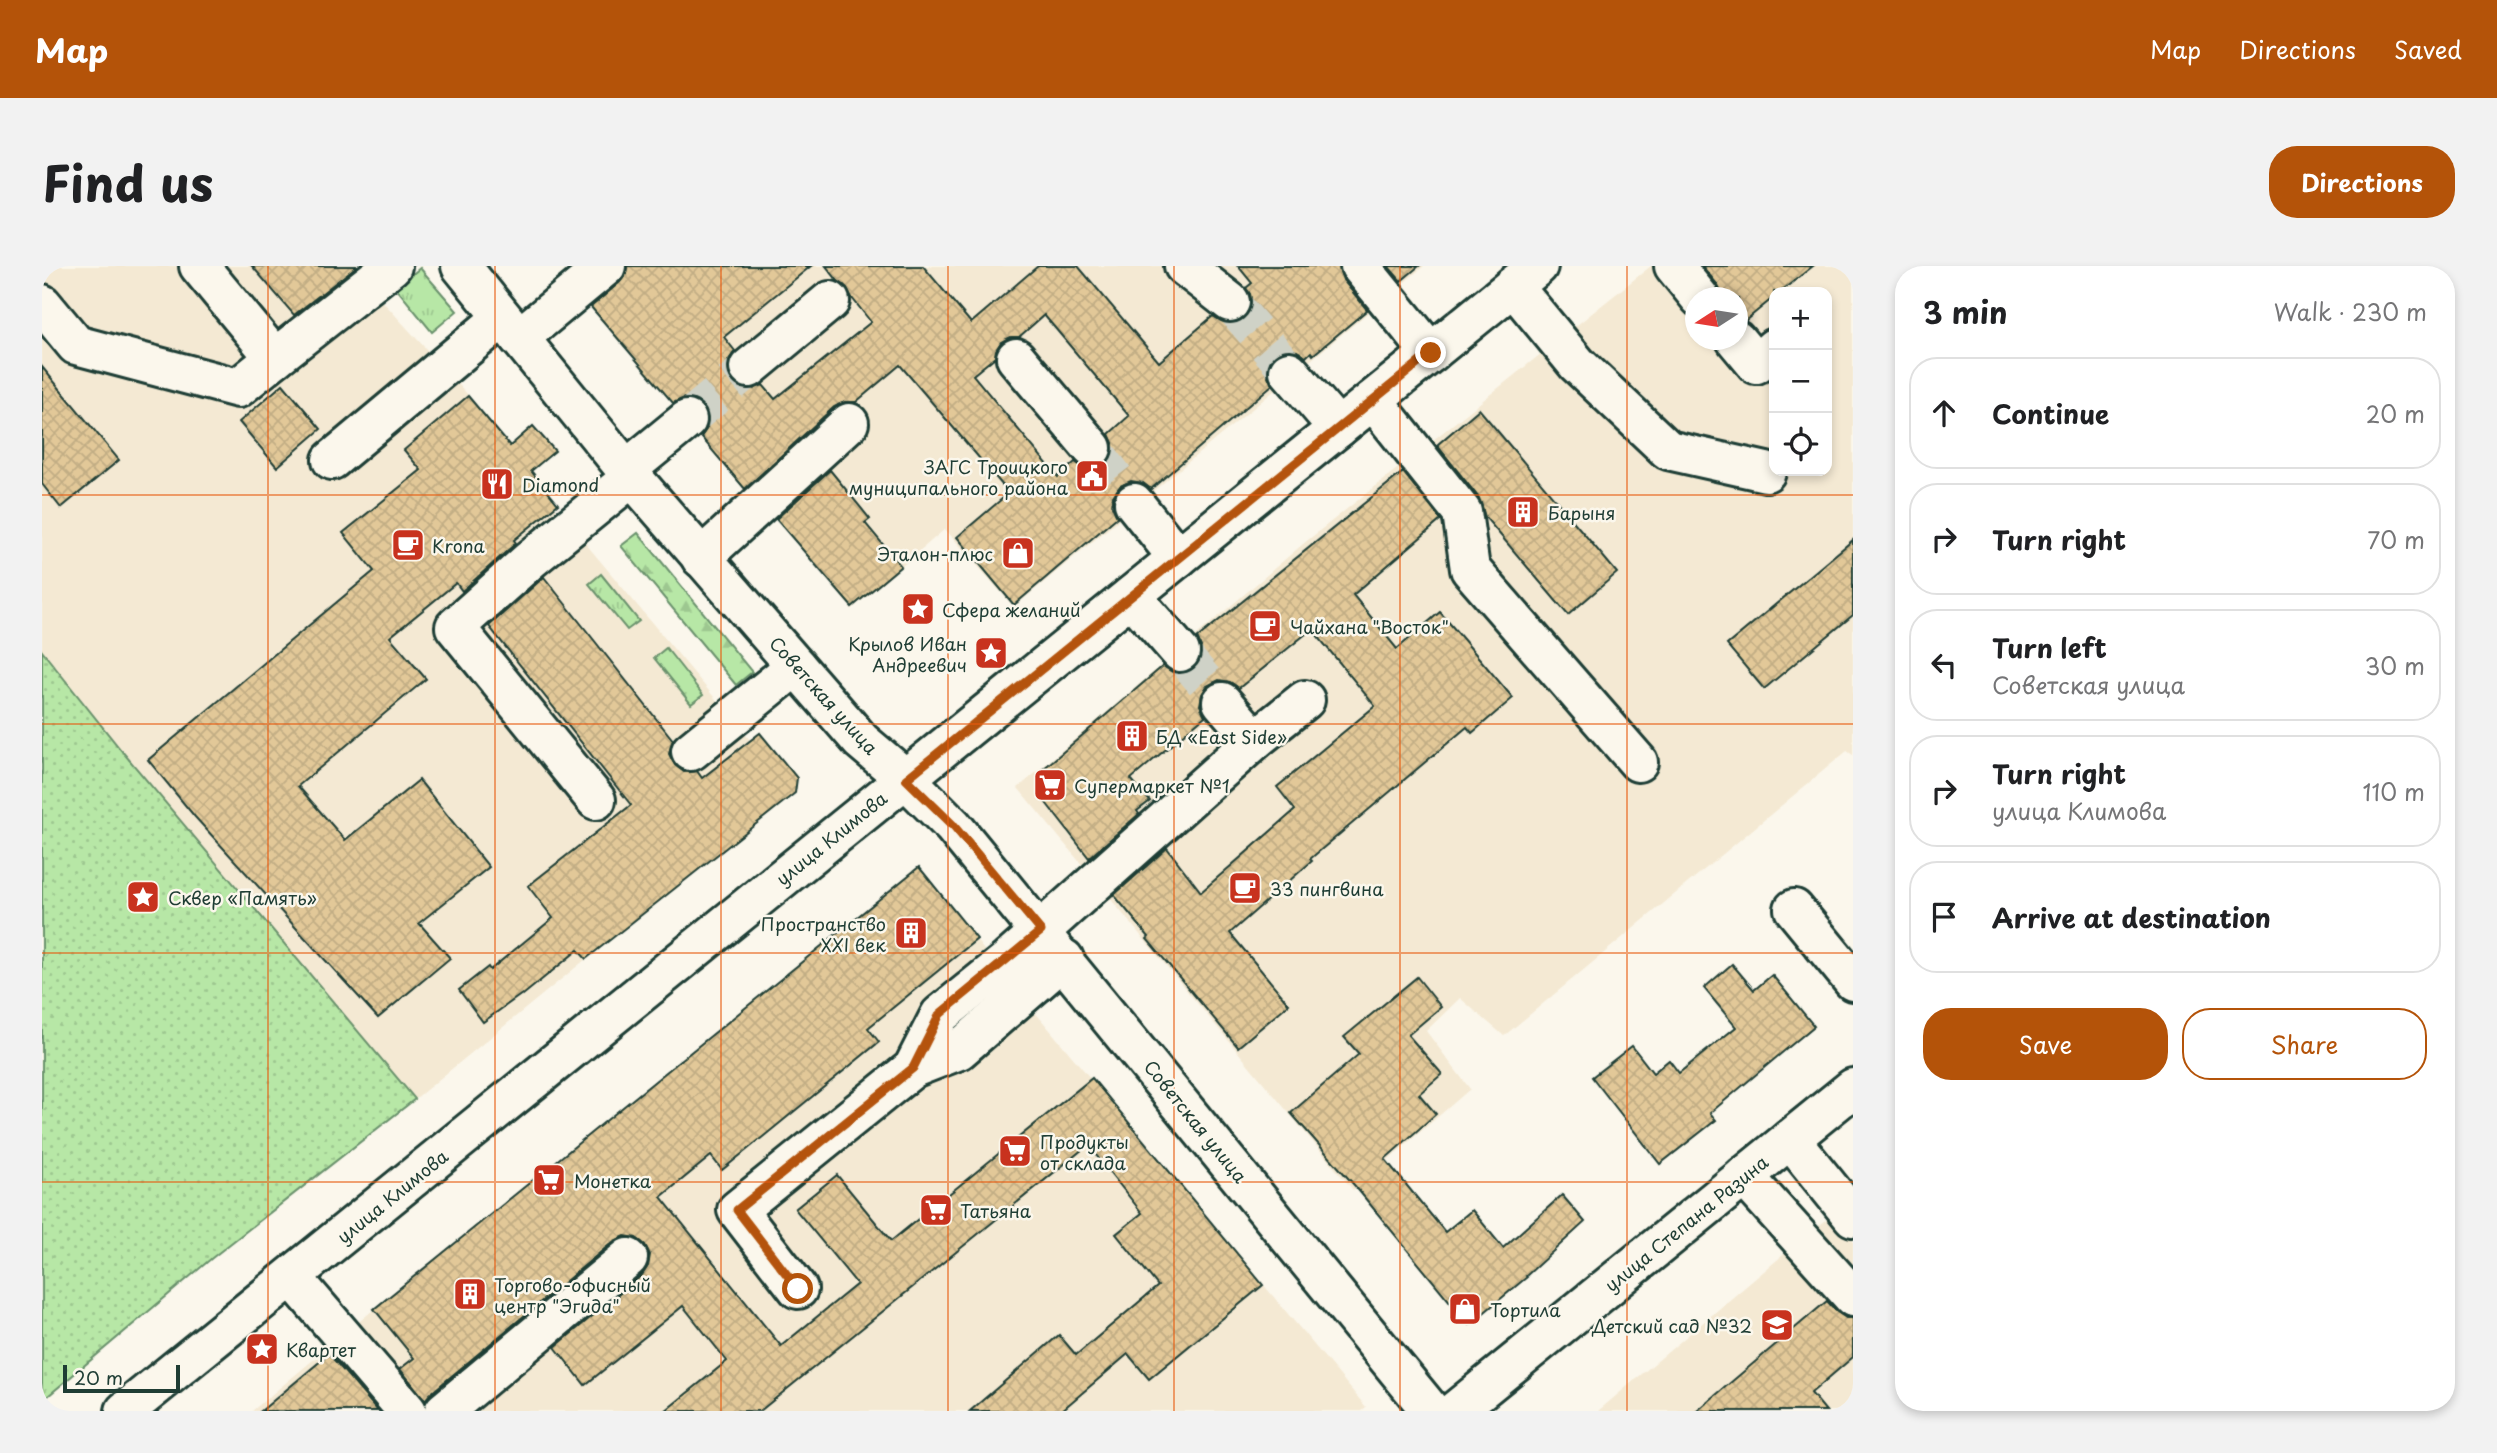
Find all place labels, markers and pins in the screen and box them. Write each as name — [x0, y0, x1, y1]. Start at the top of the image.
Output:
place label: ЗАГС Троицкого муниципального района — [849, 453, 1069, 501]
public building icon: ЗАГС Троицкого муниципального района — [1073, 457, 1111, 495]
restaurant icon: Diamond — [478, 465, 516, 503]
place label: Diamond — [522, 471, 599, 498]
building icon: Барыня — [1504, 493, 1542, 531]
place label: Барыня — [1548, 499, 1615, 526]
cafe icon: Krona — [389, 526, 427, 564]
place label: Krona — [432, 532, 485, 559]
shop icon: Эталон-плюс — [999, 534, 1037, 572]
place label: Эталон-плюс — [877, 540, 993, 567]
place icon: Сфера желаний — [899, 590, 937, 628]
place label: Сфера желаний — [942, 596, 1081, 623]
cafe icon: Чайхана "Восток" — [1246, 607, 1284, 645]
place label: Чайхана "Восток" — [1290, 613, 1449, 640]
place label: Крылов Иван Андреевич — [848, 630, 967, 678]
place icon: Крылов Иван Андреевич — [972, 634, 1010, 672]
building icon: БД «East Side» — [1113, 717, 1151, 755]
place label: БД «East Side» — [1156, 723, 1287, 750]
supermarket icon: Супермаркет №1 — [1031, 766, 1069, 804]
place label: Супермаркет №1 — [1074, 772, 1230, 799]
cafe icon: 33 пингвина — [1226, 869, 1264, 907]
place label: 33 пингвина — [1270, 875, 1384, 902]
place icon: Сквер «Память» — [124, 878, 162, 916]
place label: Сквер «Память» — [168, 884, 317, 911]
place label: Пространство XXI век — [761, 910, 886, 958]
building icon: Пространство XXI век — [892, 914, 930, 952]
place label: Продукты от склада — [1040, 1128, 1129, 1176]
supermarket icon: Продукты от склада — [996, 1132, 1034, 1170]
supermarket icon: Монетка — [530, 1161, 568, 1199]
place label: Монетка — [574, 1167, 652, 1194]
supermarket icon: Татьяна — [917, 1191, 955, 1229]
place label: Татьяна — [960, 1197, 1032, 1224]
place label: Торгово-офисный центр "Эгида" — [494, 1271, 651, 1319]
building icon: Торгово-офисный центр "Эгида" — [451, 1275, 489, 1313]
shop icon: Тортила — [1446, 1290, 1484, 1328]
place label: Тортила — [1490, 1296, 1561, 1323]
school or university icon: Детский сад №32 — [1758, 1306, 1796, 1344]
place label: Детский сад №32 — [1591, 1312, 1752, 1339]
place icon: Квартет — [243, 1330, 281, 1368]
place label: Квартет — [286, 1336, 357, 1363]

